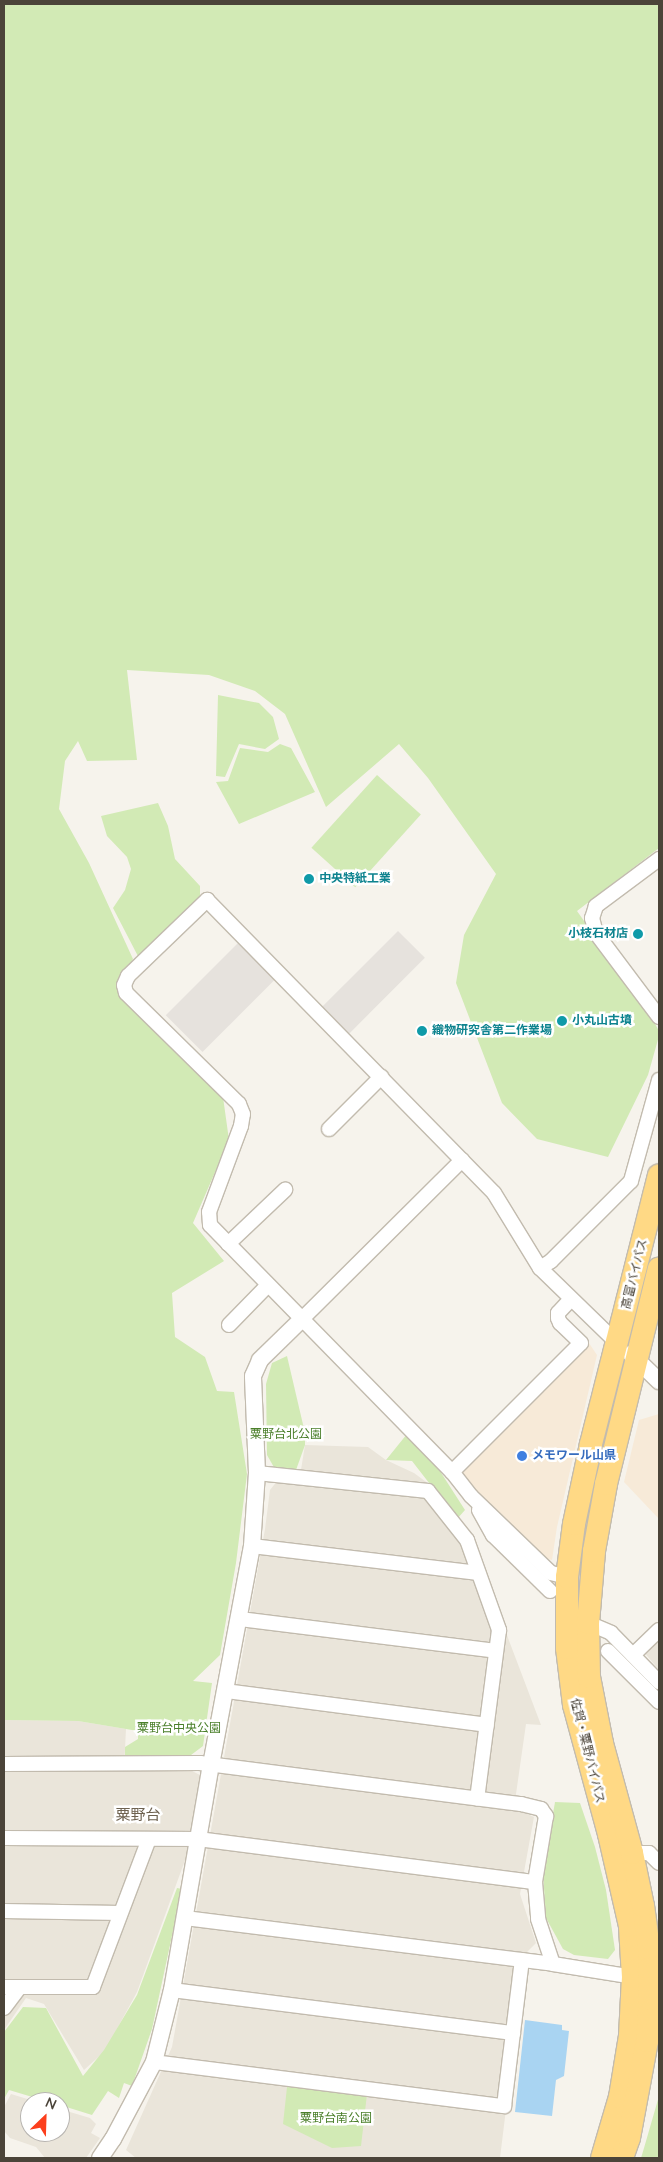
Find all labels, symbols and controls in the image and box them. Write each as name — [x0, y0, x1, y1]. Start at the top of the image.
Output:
place label: 中央特紙工業 — [319, 872, 391, 886]
marker: 中央特紙工業 — [303, 873, 315, 885]
place label: 小枝石材店 — [568, 927, 628, 941]
marker: 小枝石材店 — [632, 928, 644, 940]
place label: 小丸山古墳 — [572, 1014, 632, 1028]
marker: 小丸山古墳 — [556, 1015, 568, 1027]
place label: 織物研究舎第二作業場 — [432, 1024, 552, 1038]
marker: 織物研究舎第二作業場 — [416, 1025, 428, 1037]
street label: 高富バイパス — [619, 1237, 651, 1311]
park label: 粟野台北公園 — [250, 1428, 322, 1442]
place label: メモワール山県 — [532, 1449, 616, 1463]
marker: メモワール山県 — [516, 1450, 528, 1462]
street label: 佐賀・粟野バイパス — [567, 1697, 607, 1805]
park label: 粟野台中央公園 — [137, 1722, 221, 1736]
district label: 粟野台 — [116, 1807, 160, 1825]
north arrow — [20, 2092, 70, 2142]
text: N — [42, 2093, 60, 2115]
park label: 粟野台南公園 — [300, 2112, 372, 2126]

